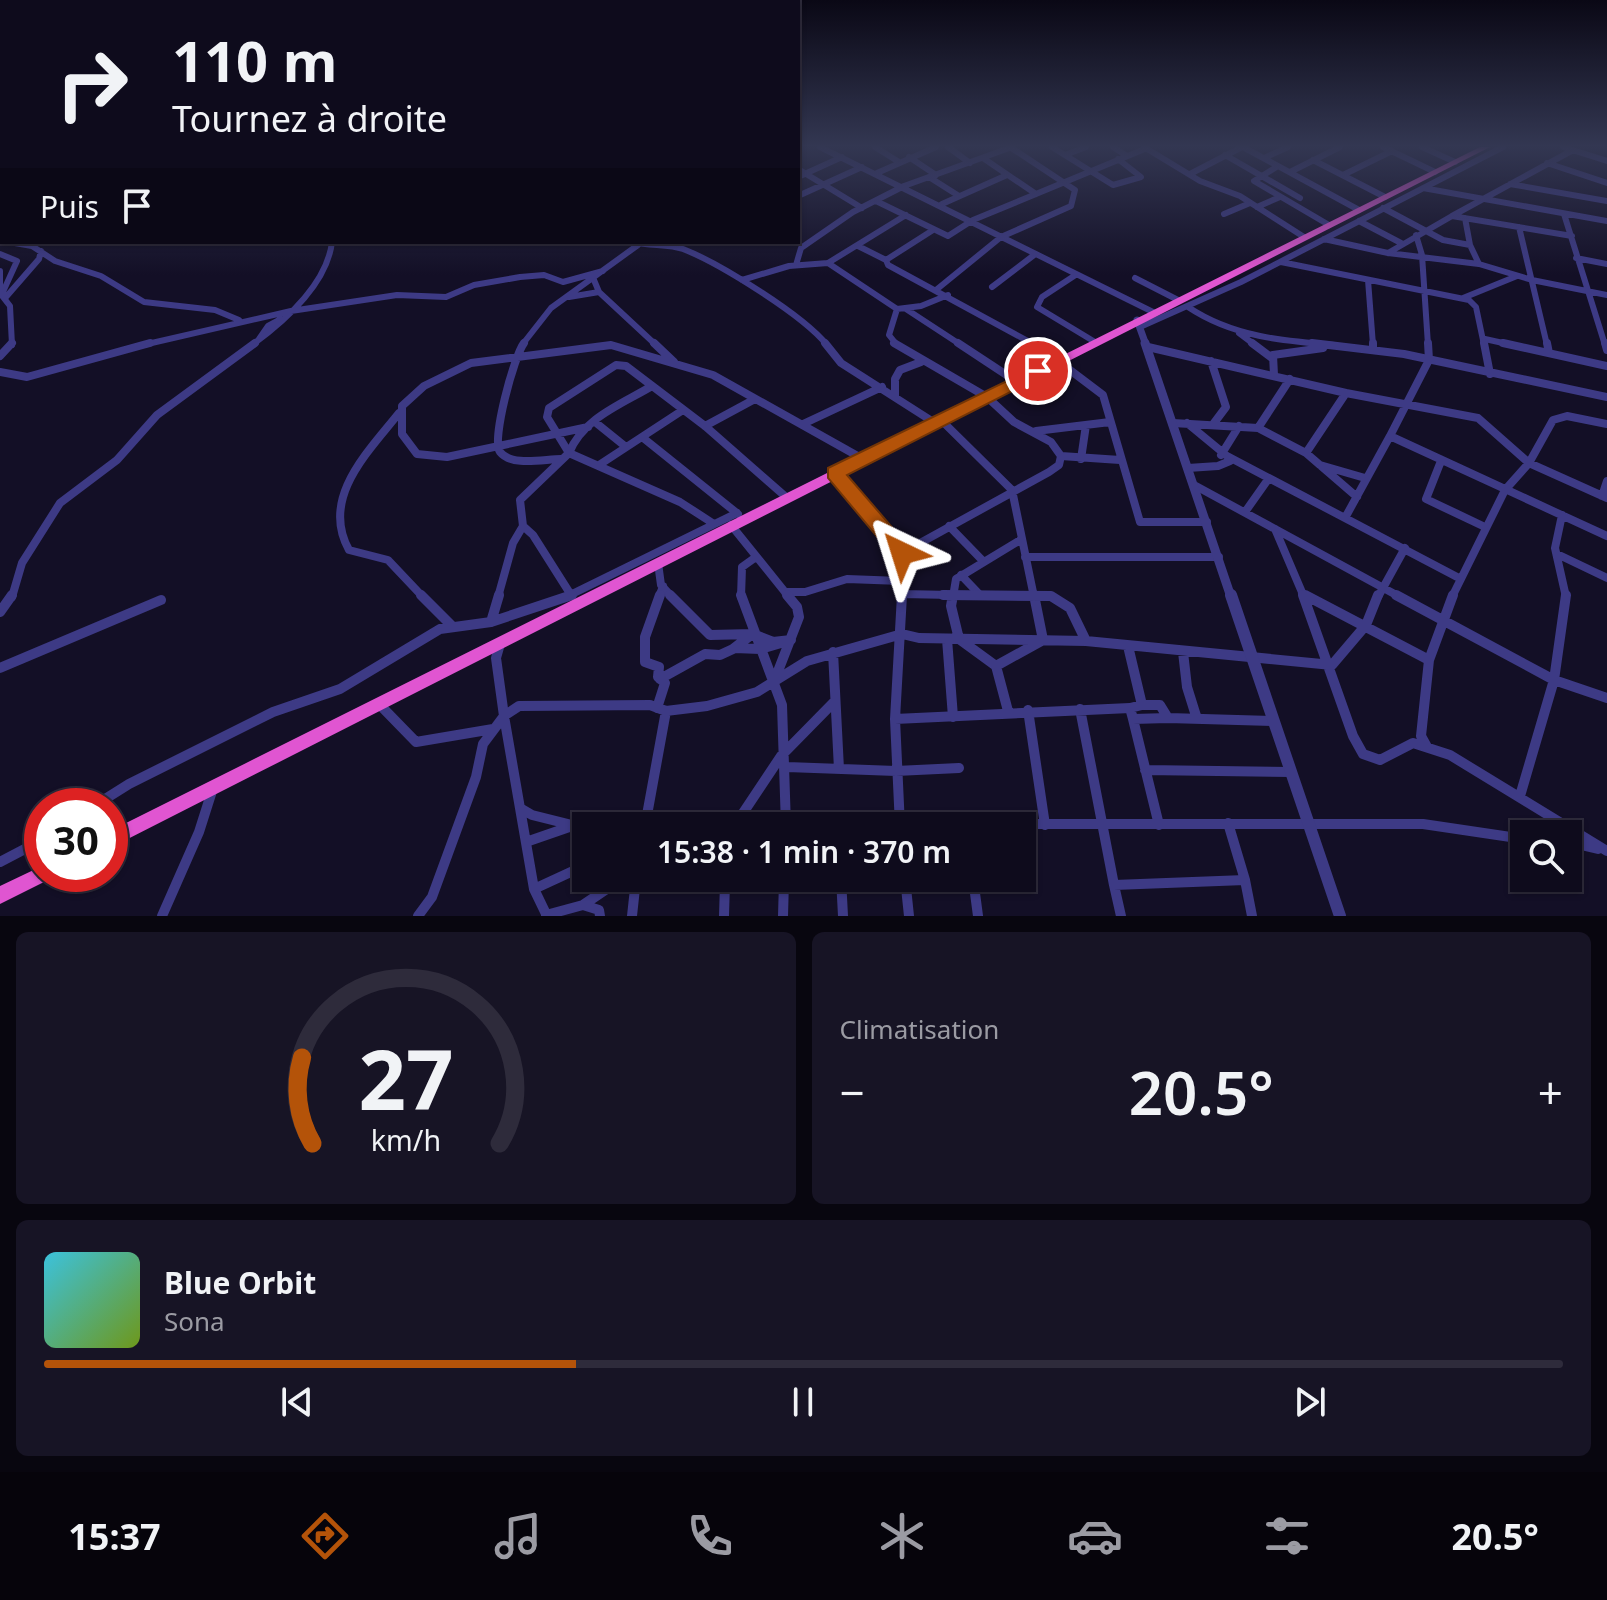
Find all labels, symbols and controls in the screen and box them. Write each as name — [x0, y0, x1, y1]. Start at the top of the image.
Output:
text: 110 m — [172, 22, 337, 98]
icon: right — [40, 32, 144, 136]
text: Tournez à droite — [172, 94, 447, 143]
icon: arrive — [115, 184, 159, 228]
text: Puis — [40, 186, 99, 227]
pin — [1004, 337, 1072, 405]
icon: arrive — [1016, 349, 1060, 393]
position arrow — [860, 511, 944, 595]
speed limit sign: 30 — [24, 788, 128, 892]
map controls — [1510, 820, 1582, 892]
button: search — [1510, 820, 1582, 892]
text: 15:38 · 1 min · 370 m — [657, 831, 951, 872]
text: Climatisation — [840, 1011, 999, 1047]
text: 27 — [358, 1021, 453, 1134]
text: 20.5° — [1129, 1051, 1274, 1133]
text: − — [840, 1062, 865, 1122]
text: + — [1538, 1062, 1563, 1122]
text: km/h — [371, 1120, 441, 1159]
text: Blue Orbit — [164, 1262, 316, 1303]
text: Sona — [164, 1303, 225, 1339]
icon: previous — [275, 1380, 319, 1424]
icon: pause — [781, 1380, 825, 1424]
icon: next — [1288, 1380, 1332, 1424]
icon: directions — [297, 1508, 353, 1564]
icon: music — [490, 1508, 546, 1564]
icon: phone — [682, 1508, 738, 1564]
icon: climate — [874, 1508, 930, 1564]
icon: car — [1067, 1508, 1123, 1564]
icon: filters — [1259, 1508, 1315, 1564]
text: 15:37 — [68, 1512, 161, 1561]
text: 20.5° — [1452, 1512, 1539, 1561]

